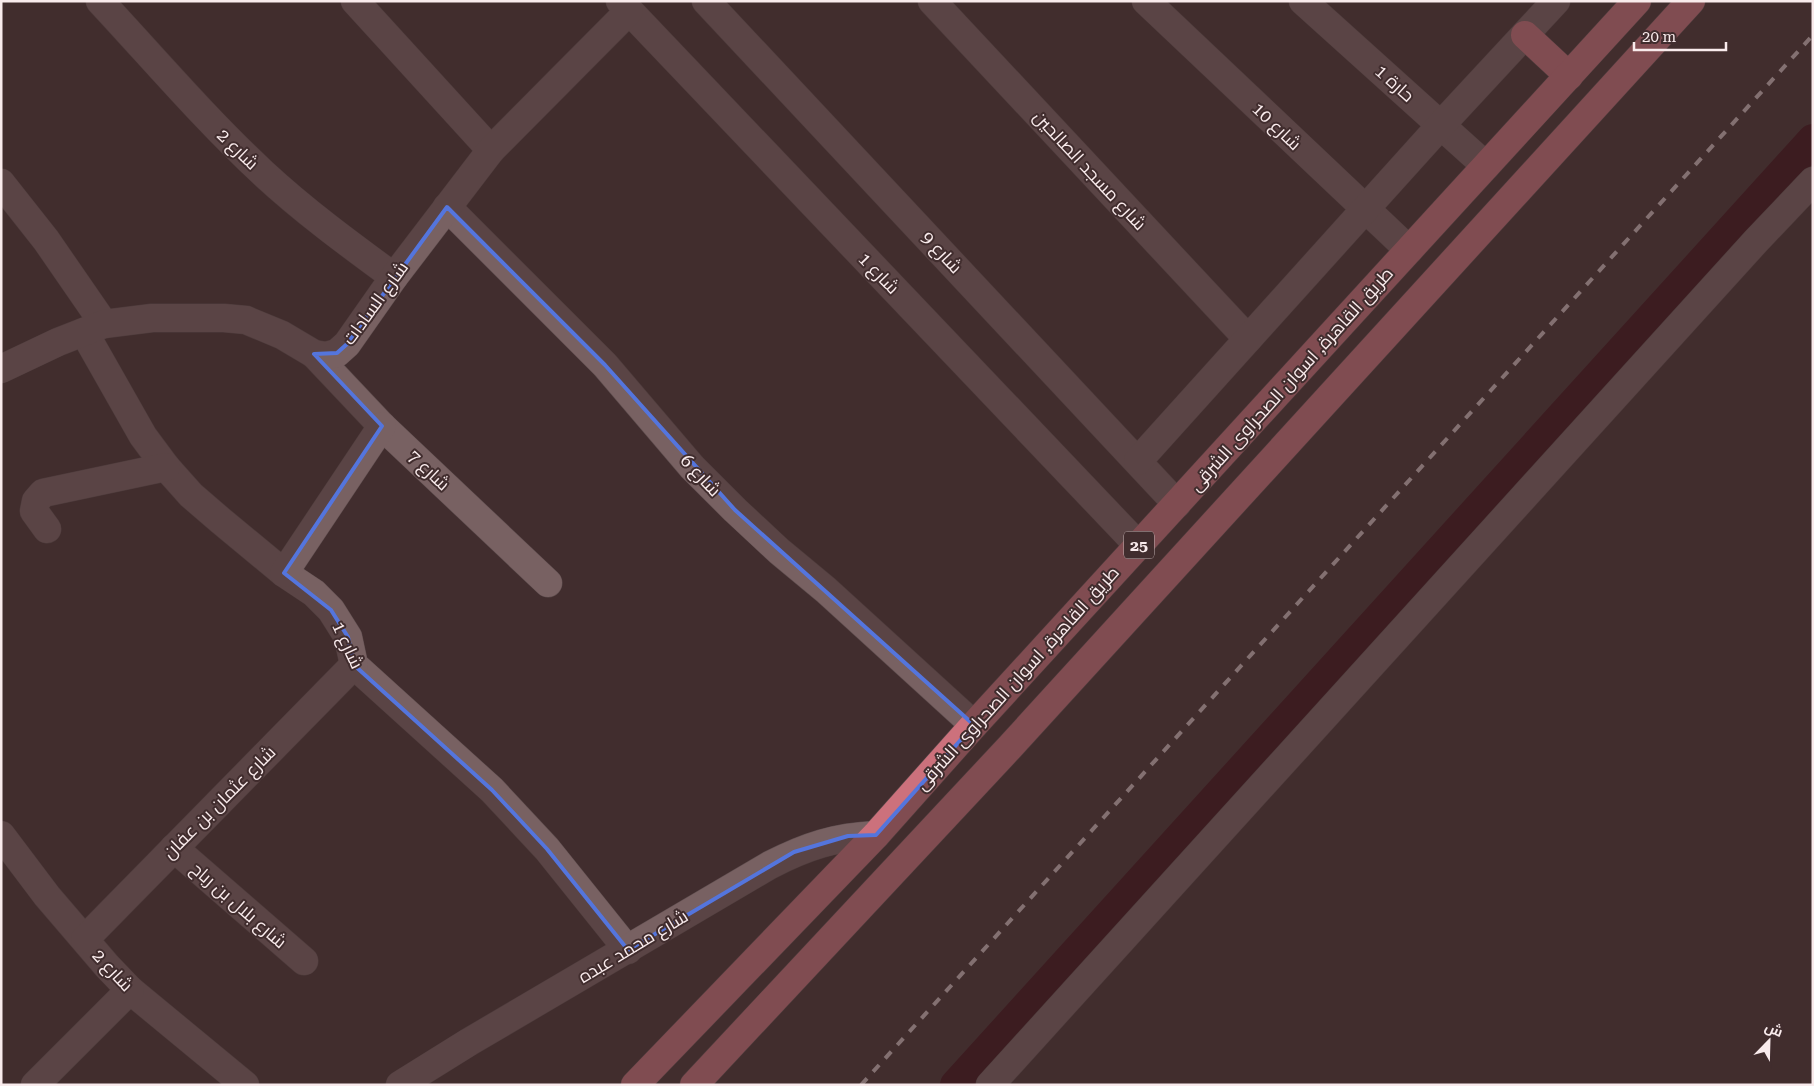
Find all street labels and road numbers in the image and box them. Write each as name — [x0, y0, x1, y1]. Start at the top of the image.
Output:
street label: حارة 1 — [1371, 60, 1419, 107]
street label: شارع 10 — [1247, 98, 1306, 156]
street label: شارع مسجد الصالحين — [1028, 106, 1151, 235]
street label: شارع 2 — [212, 124, 263, 175]
street label: شارع 9 — [916, 227, 967, 279]
street label: شارع 1 — [853, 248, 904, 299]
street label: شارع السادات — [338, 257, 414, 350]
street label: طريق القاهرة, اسوان الصحراوى الشرقى — [1185, 263, 1399, 497]
street label: شارع 7 — [402, 445, 454, 496]
street label: شارع 6 — [675, 450, 726, 502]
road number: 25 — [1124, 532, 1154, 558]
street label: طريق القاهرة, اسوان الصحراوى الشرقى — [911, 562, 1125, 796]
street label: شارع 1 — [326, 618, 368, 673]
street label: شارع عثمان بن عفان — [158, 741, 281, 864]
street label: شارع بلال بن رباح — [185, 858, 291, 954]
street label: شارع محمد عبده — [574, 905, 693, 989]
street label: شارع 2 — [87, 945, 138, 997]

